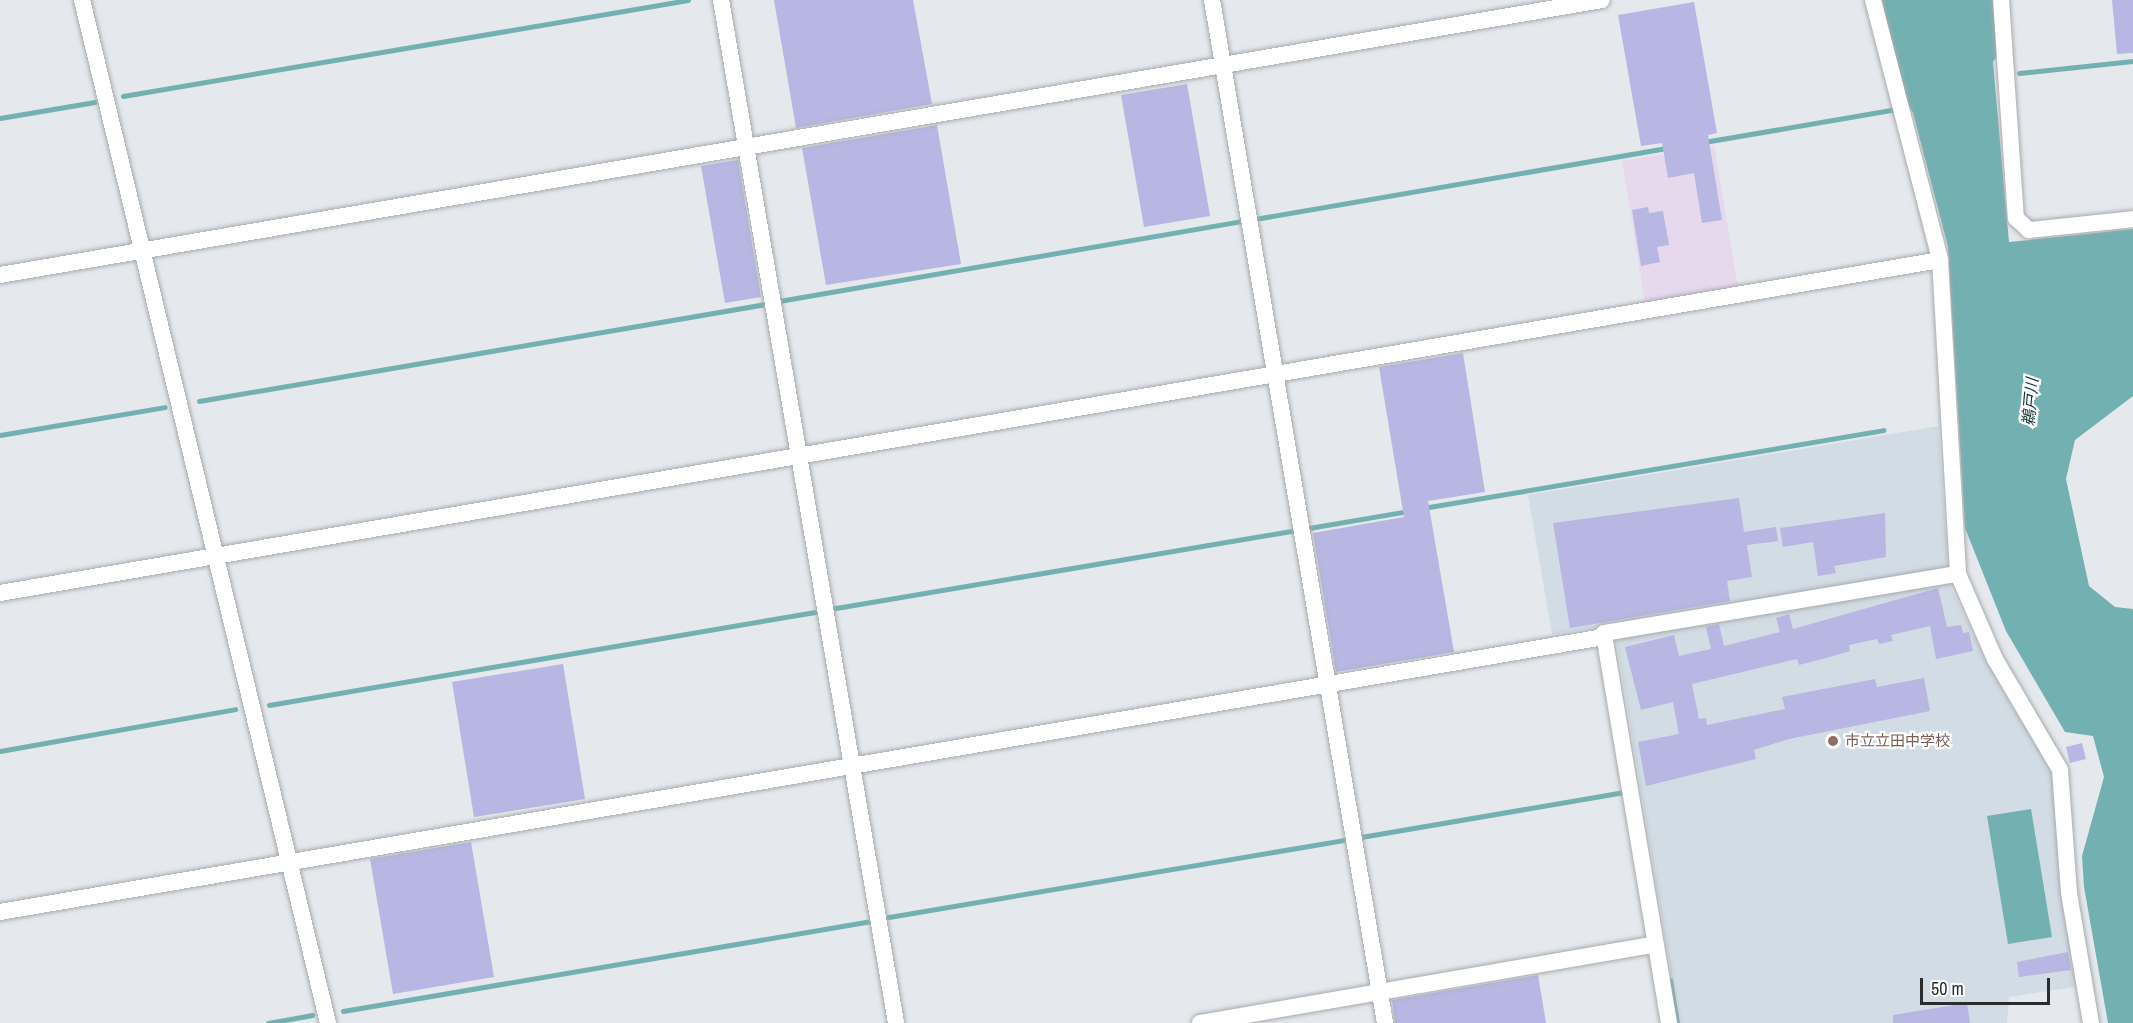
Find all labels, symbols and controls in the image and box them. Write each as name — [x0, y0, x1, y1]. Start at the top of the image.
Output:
water label: 鵜戸川 — [2018, 377, 2042, 427]
place label: 市立立田中学校 — [1845, 732, 1950, 750]
marker: 市立立田中学校 — [1826, 734, 1840, 748]
scale bar — [1923, 966, 2054, 1004]
text: 50 m — [1931, 976, 1964, 1001]

